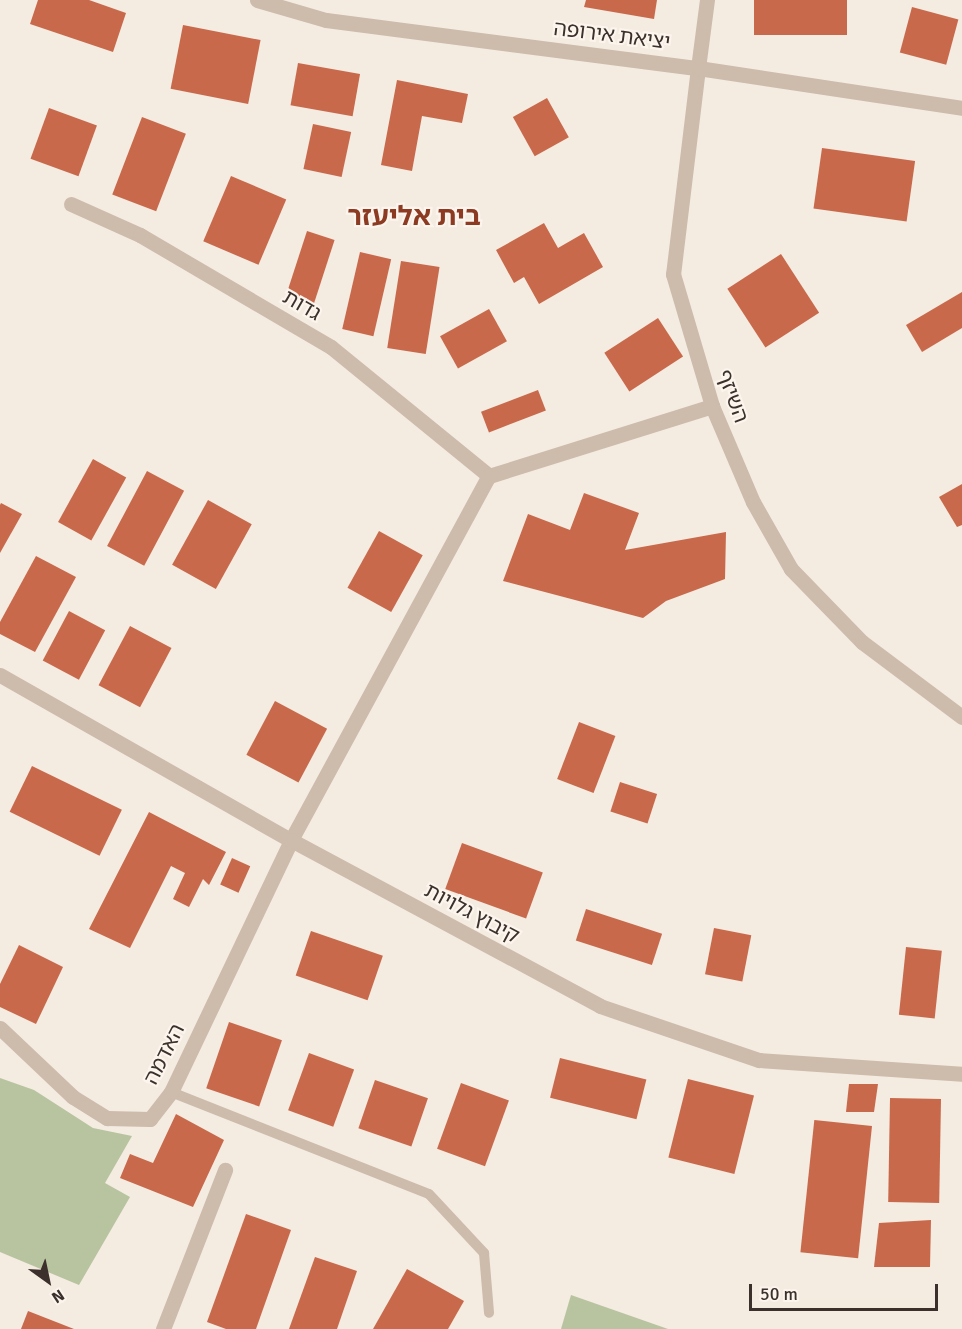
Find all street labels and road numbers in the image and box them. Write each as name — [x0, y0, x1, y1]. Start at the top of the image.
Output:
street label: יציאת אירופה — [552, 15, 672, 55]
street label: גדות — [278, 284, 326, 326]
street label: השיזף — [712, 366, 754, 426]
street label: קיבוץ גלויות — [420, 878, 524, 948]
street label: האדמה — [138, 1020, 190, 1088]

